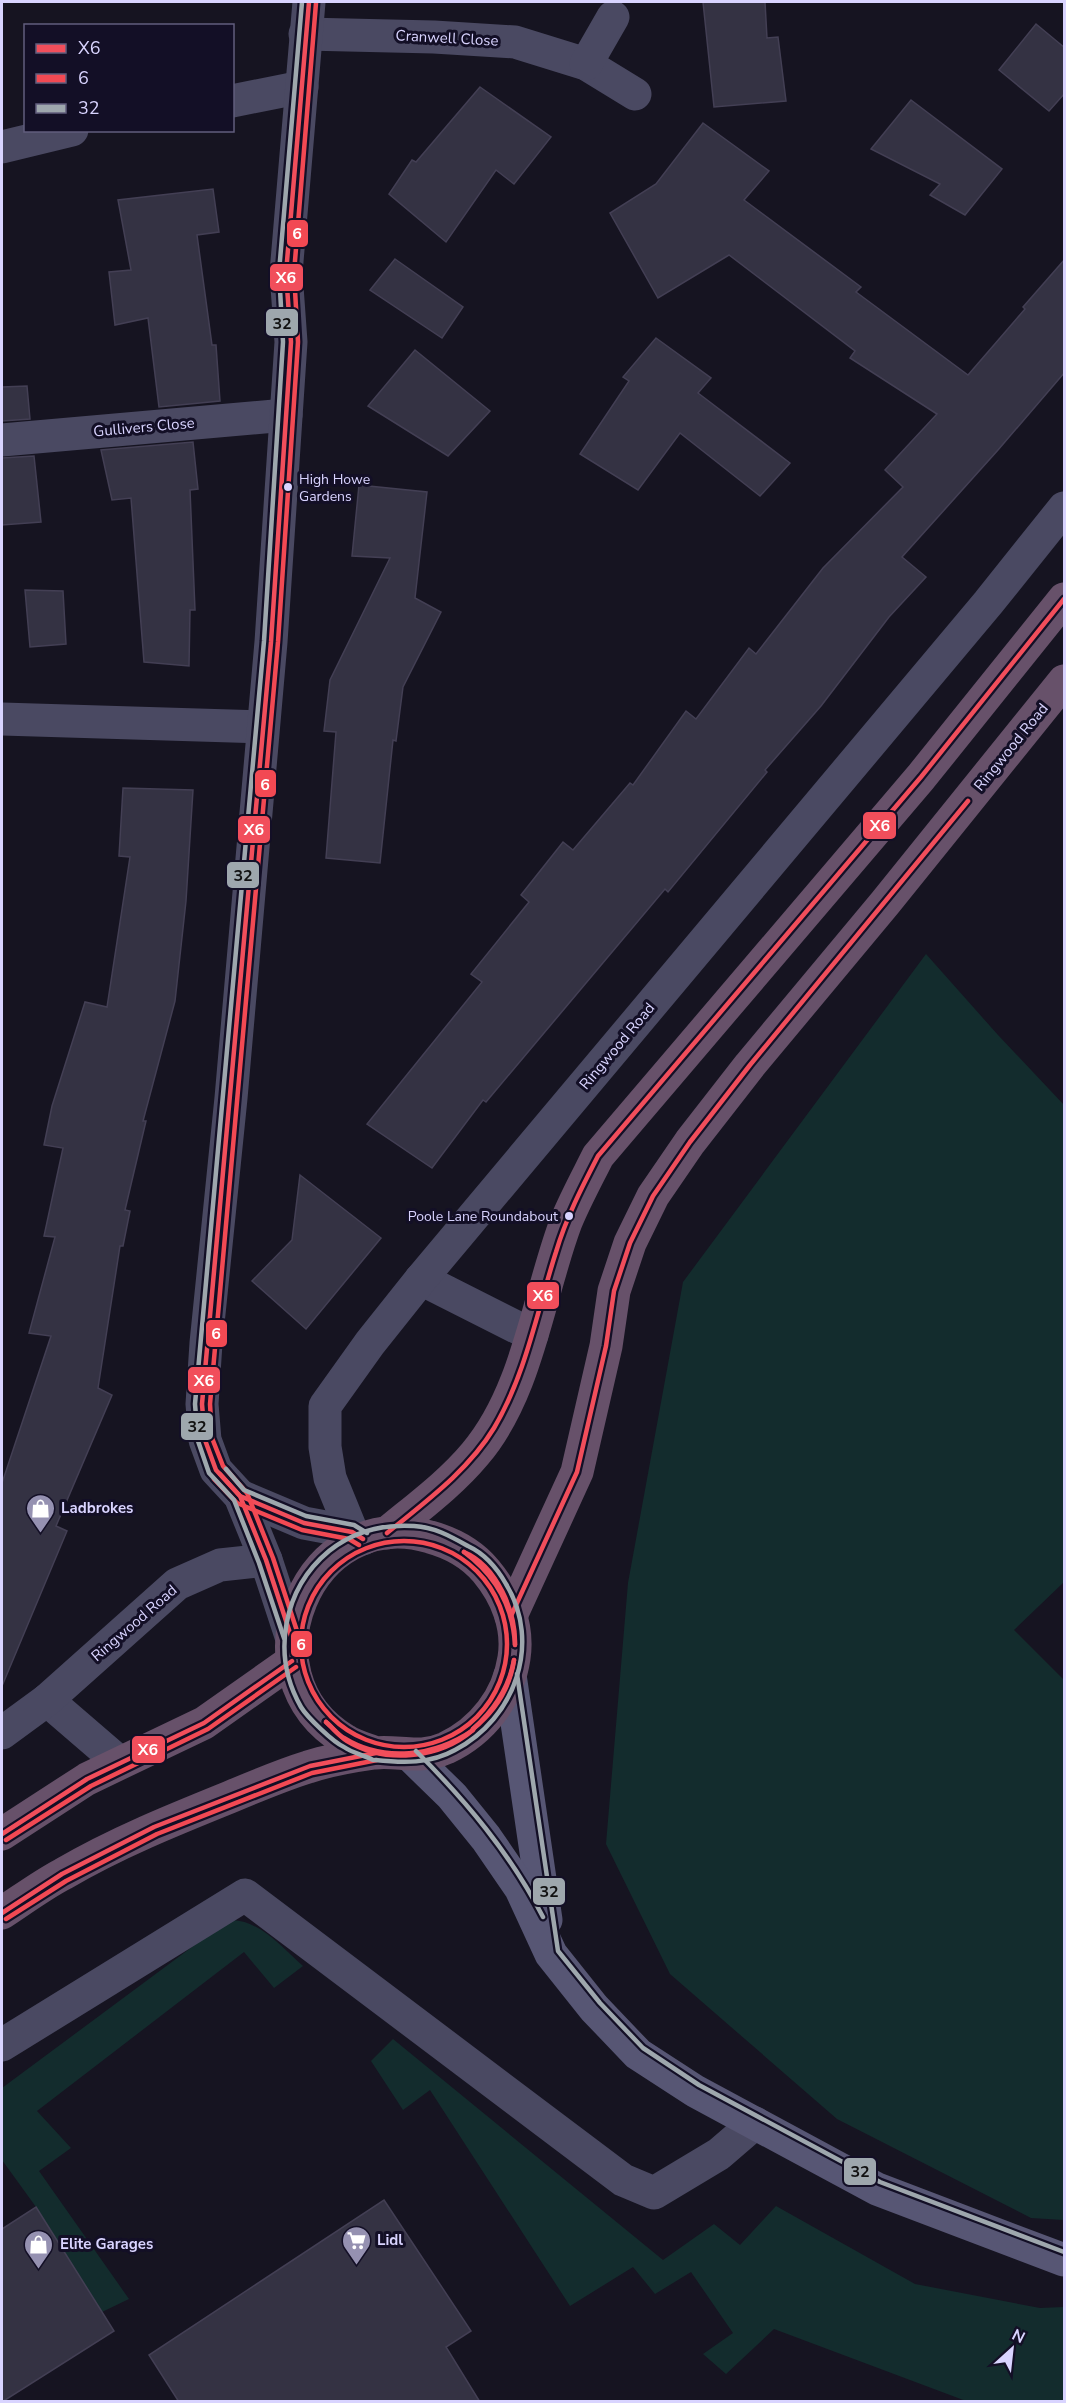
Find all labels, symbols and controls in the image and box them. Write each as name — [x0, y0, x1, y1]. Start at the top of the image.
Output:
legend — [24, 24, 234, 132]
street label: Cranwell Close — [395, 25, 499, 51]
text: X6 — [78, 36, 101, 60]
text: 6 — [78, 66, 89, 90]
text: 32 — [78, 96, 100, 120]
line badge: 6 — [286, 219, 309, 248]
text: 6 — [292, 223, 302, 245]
line badge: X6 — [269, 263, 304, 292]
text: X6 — [275, 267, 296, 289]
line badge: 32 — [265, 308, 299, 337]
text: 32 — [272, 313, 292, 335]
street label: Gullivers Close — [93, 413, 196, 441]
place label: High Howe Gardens — [299, 470, 370, 506]
marker: High Howe Gardens — [282, 481, 294, 493]
street label: Ringwood Road — [969, 699, 1053, 795]
line badge: 6 — [254, 769, 277, 798]
text: 6 — [260, 774, 270, 796]
line badge: X6 — [862, 811, 897, 840]
line badge: X6 — [237, 815, 271, 844]
text: X6 — [869, 815, 890, 837]
text: X6 — [243, 819, 264, 841]
line badge: 32 — [226, 861, 260, 889]
text: 32 — [233, 865, 253, 887]
street label: Ringwood Road — [575, 998, 659, 1094]
place label: Poole Lane Roundabout — [408, 1207, 558, 1226]
marker: Poole Lane Roundabout — [563, 1210, 575, 1222]
line badge: X6 — [526, 1281, 560, 1310]
text: X6 — [532, 1285, 553, 1307]
line badge: 6 — [205, 1319, 228, 1348]
text: 6 — [211, 1323, 221, 1345]
line badge: X6 — [187, 1366, 221, 1394]
text: X6 — [193, 1370, 214, 1392]
line badge: 32 — [180, 1412, 214, 1441]
text: 32 — [187, 1416, 207, 1438]
shop icon: Ladbrokes — [24, 1492, 56, 1534]
place label: Ladbrokes — [61, 1498, 133, 1518]
street label: Ringwood Road — [87, 1580, 181, 1666]
line badge: 6 — [290, 1630, 313, 1658]
text: 6 — [296, 1634, 306, 1656]
line badge: X6 — [131, 1735, 166, 1764]
text: X6 — [137, 1739, 158, 1761]
line badge: 32 — [532, 1877, 566, 1906]
text: 32 — [539, 1881, 559, 1903]
line badge: 32 — [843, 2157, 877, 2186]
text: 32 — [850, 2161, 870, 2183]
supermarket icon: Lidl — [340, 2224, 372, 2266]
shop icon: Elite Garages — [23, 2228, 55, 2270]
place label: Lidl — [377, 2230, 403, 2250]
place label: Elite Garages — [60, 2234, 153, 2254]
north arrow — [982, 2319, 1042, 2379]
text: N — [1008, 2324, 1029, 2349]

